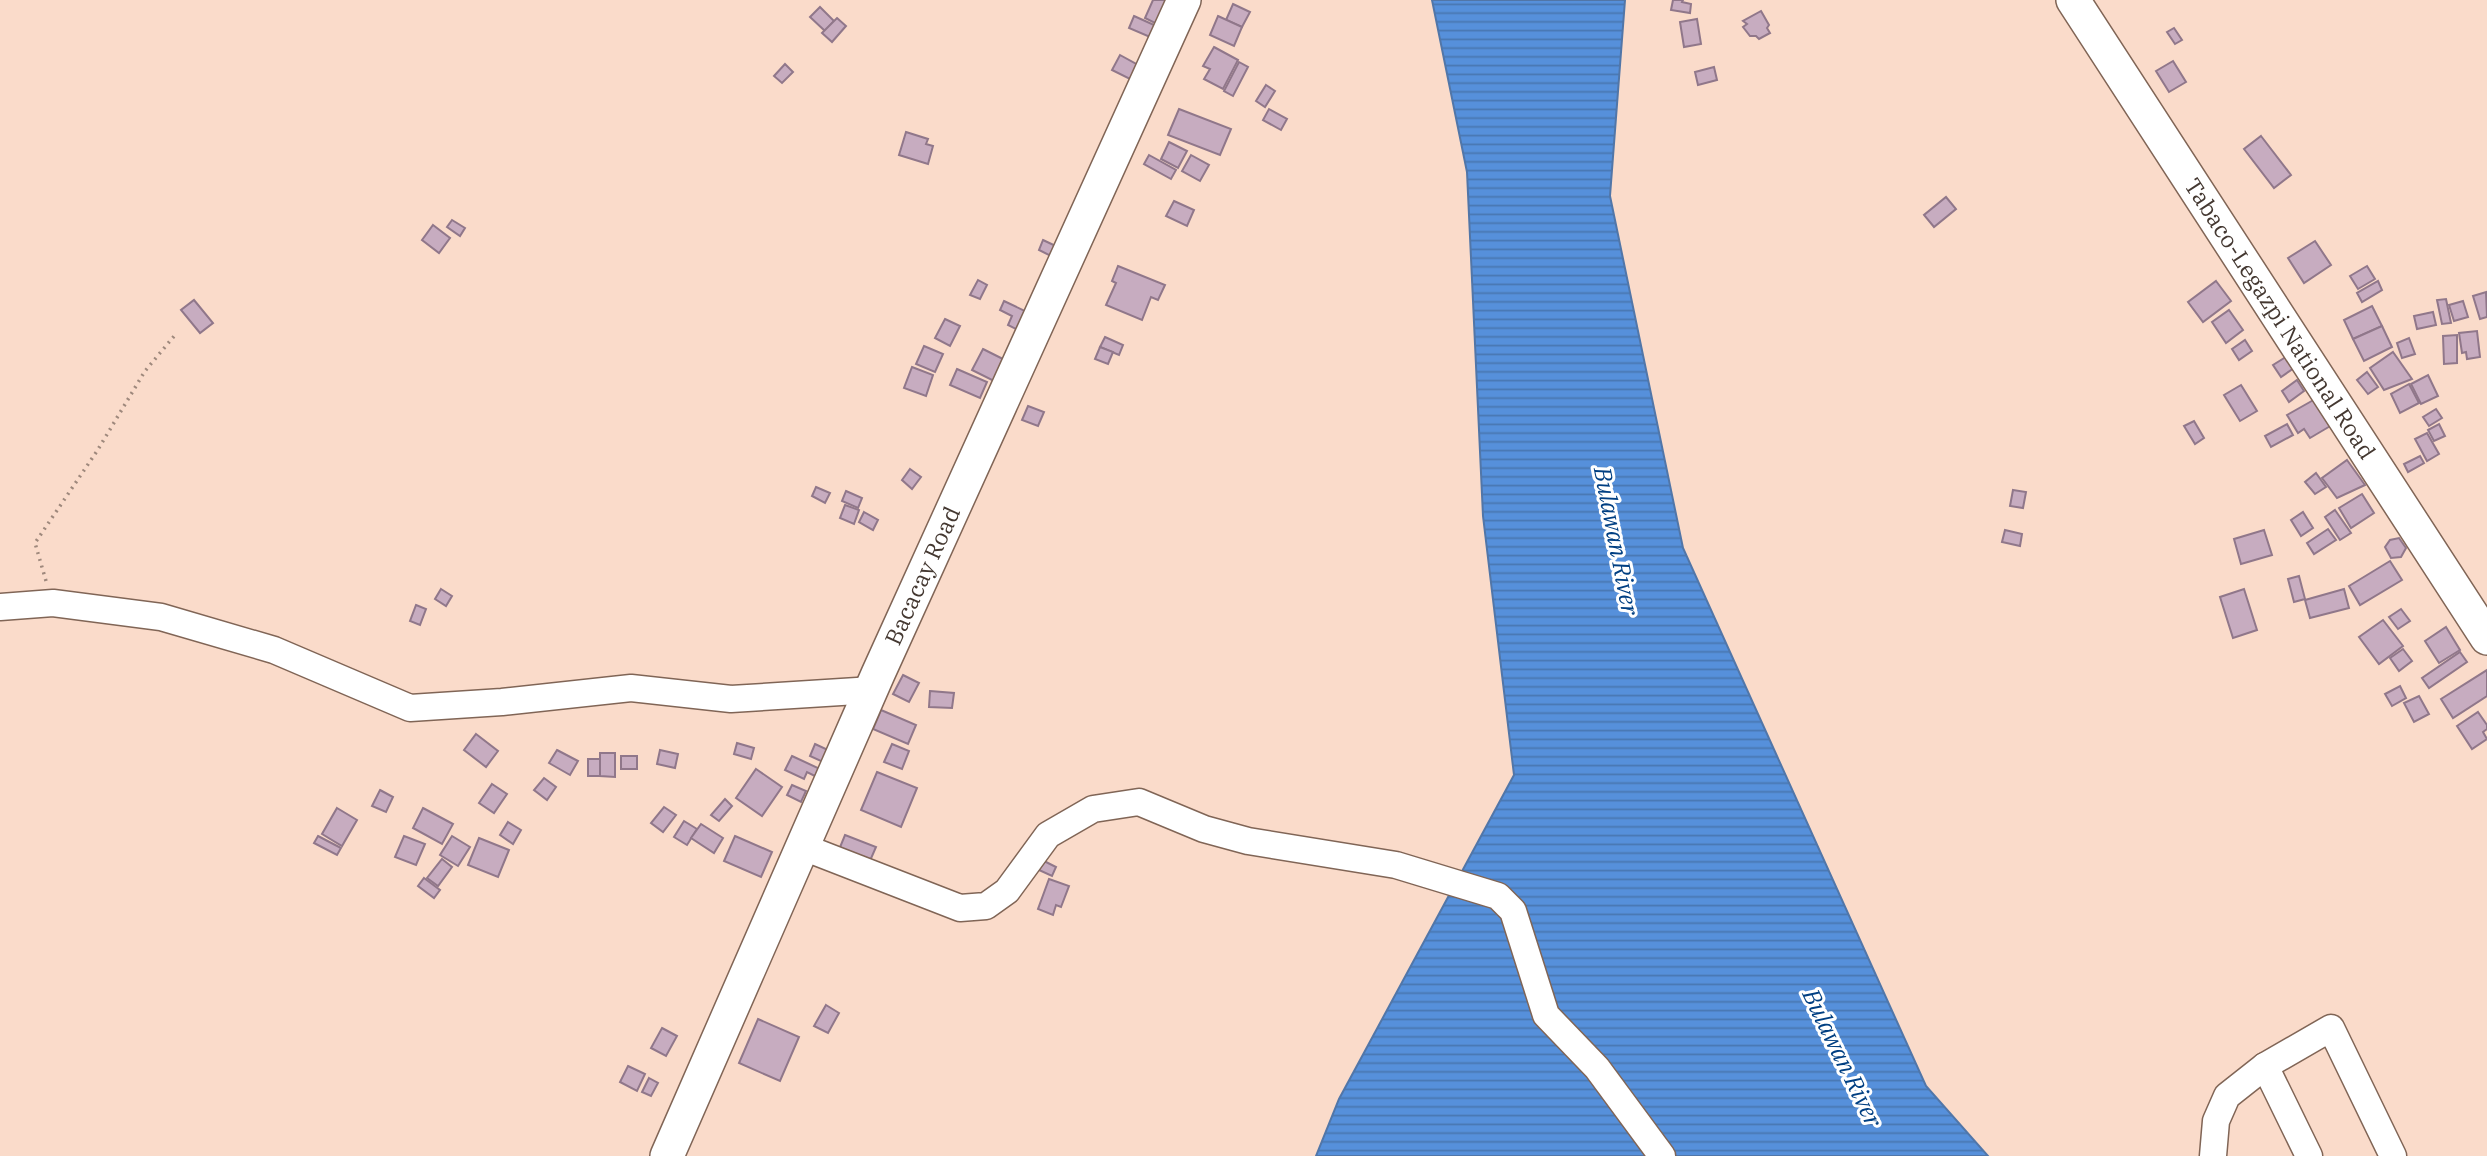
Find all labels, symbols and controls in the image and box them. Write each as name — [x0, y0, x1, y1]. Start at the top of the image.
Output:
street label: Tabaco-Legazpi National Road — [2178, 172, 2383, 465]
water label: Bulawan River — [1587, 463, 1647, 619]
street label: Bacacay Road — [877, 501, 966, 649]
water label: Bulawan River — [1795, 982, 1891, 1133]

